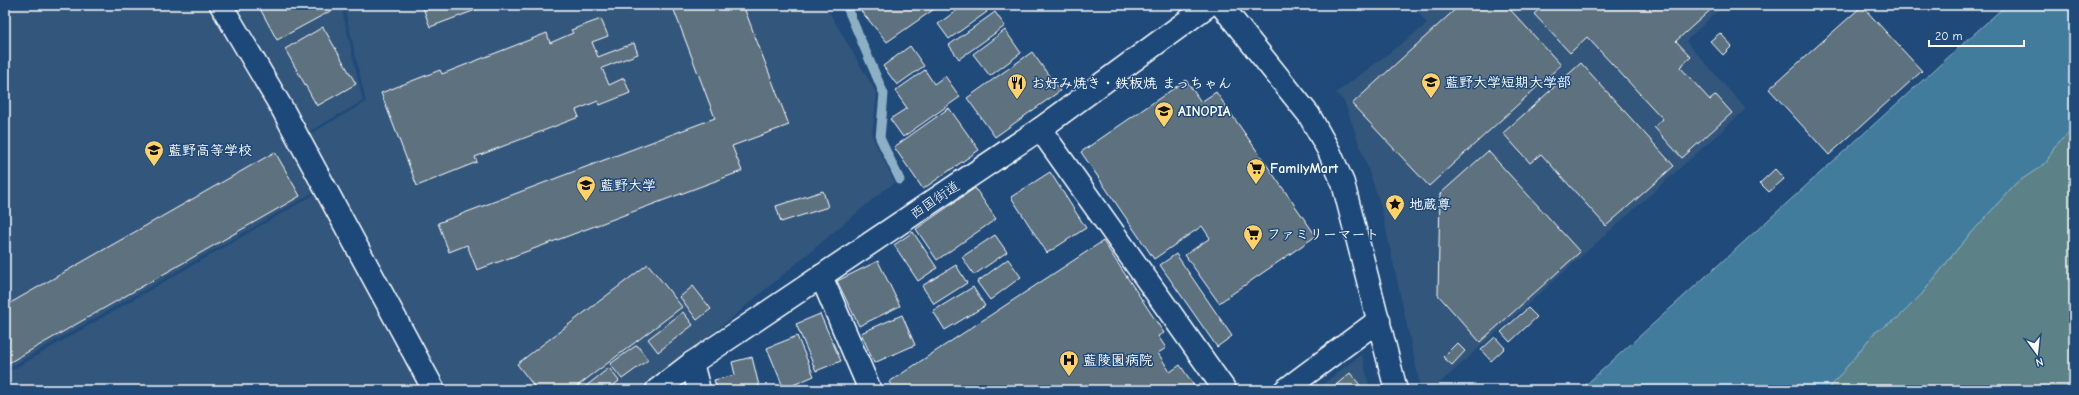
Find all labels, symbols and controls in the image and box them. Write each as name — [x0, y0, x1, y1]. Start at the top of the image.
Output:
scale bar — [1929, 22, 2024, 48]
text: 20 m — [1935, 29, 1963, 43]
school or university icon: 藍野大学短期大学部 — [1420, 71, 1442, 99]
restaurant icon: お好み焼き・鉄板焼 まっちゃん — [1006, 72, 1028, 100]
place label: 藍野大学短期大学部 — [1445, 74, 1571, 91]
place label: お好み焼き・鉄板焼 まっちゃん — [1031, 75, 1232, 92]
school or university icon: AINOPIA — [1153, 100, 1175, 128]
place label: AINOPIA — [1178, 103, 1231, 120]
school or university icon: 藍野高等学校 — [143, 139, 165, 167]
place label: 藍野高等学校 — [168, 142, 252, 159]
supermarket icon: FamilyMart — [1245, 157, 1267, 185]
place label: FamilyMart — [1270, 160, 1339, 177]
school or university icon: 藍野大学 — [575, 174, 597, 202]
place label: 藍野大学 — [600, 177, 656, 194]
street label: 西国街道 — [907, 177, 963, 223]
place icon: 地蔵尊 — [1384, 193, 1406, 221]
place label: 地蔵尊 — [1409, 196, 1451, 213]
supermarket icon: ファミリーマート — [1242, 223, 1264, 251]
place label: ファミリーマート — [1267, 226, 1380, 243]
north arrow — [2017, 333, 2057, 373]
hospital icon: 藍陵園病院 — [1058, 349, 1080, 377]
place label: 藍陵園病院 — [1083, 352, 1153, 369]
text: N — [2034, 355, 2045, 369]

